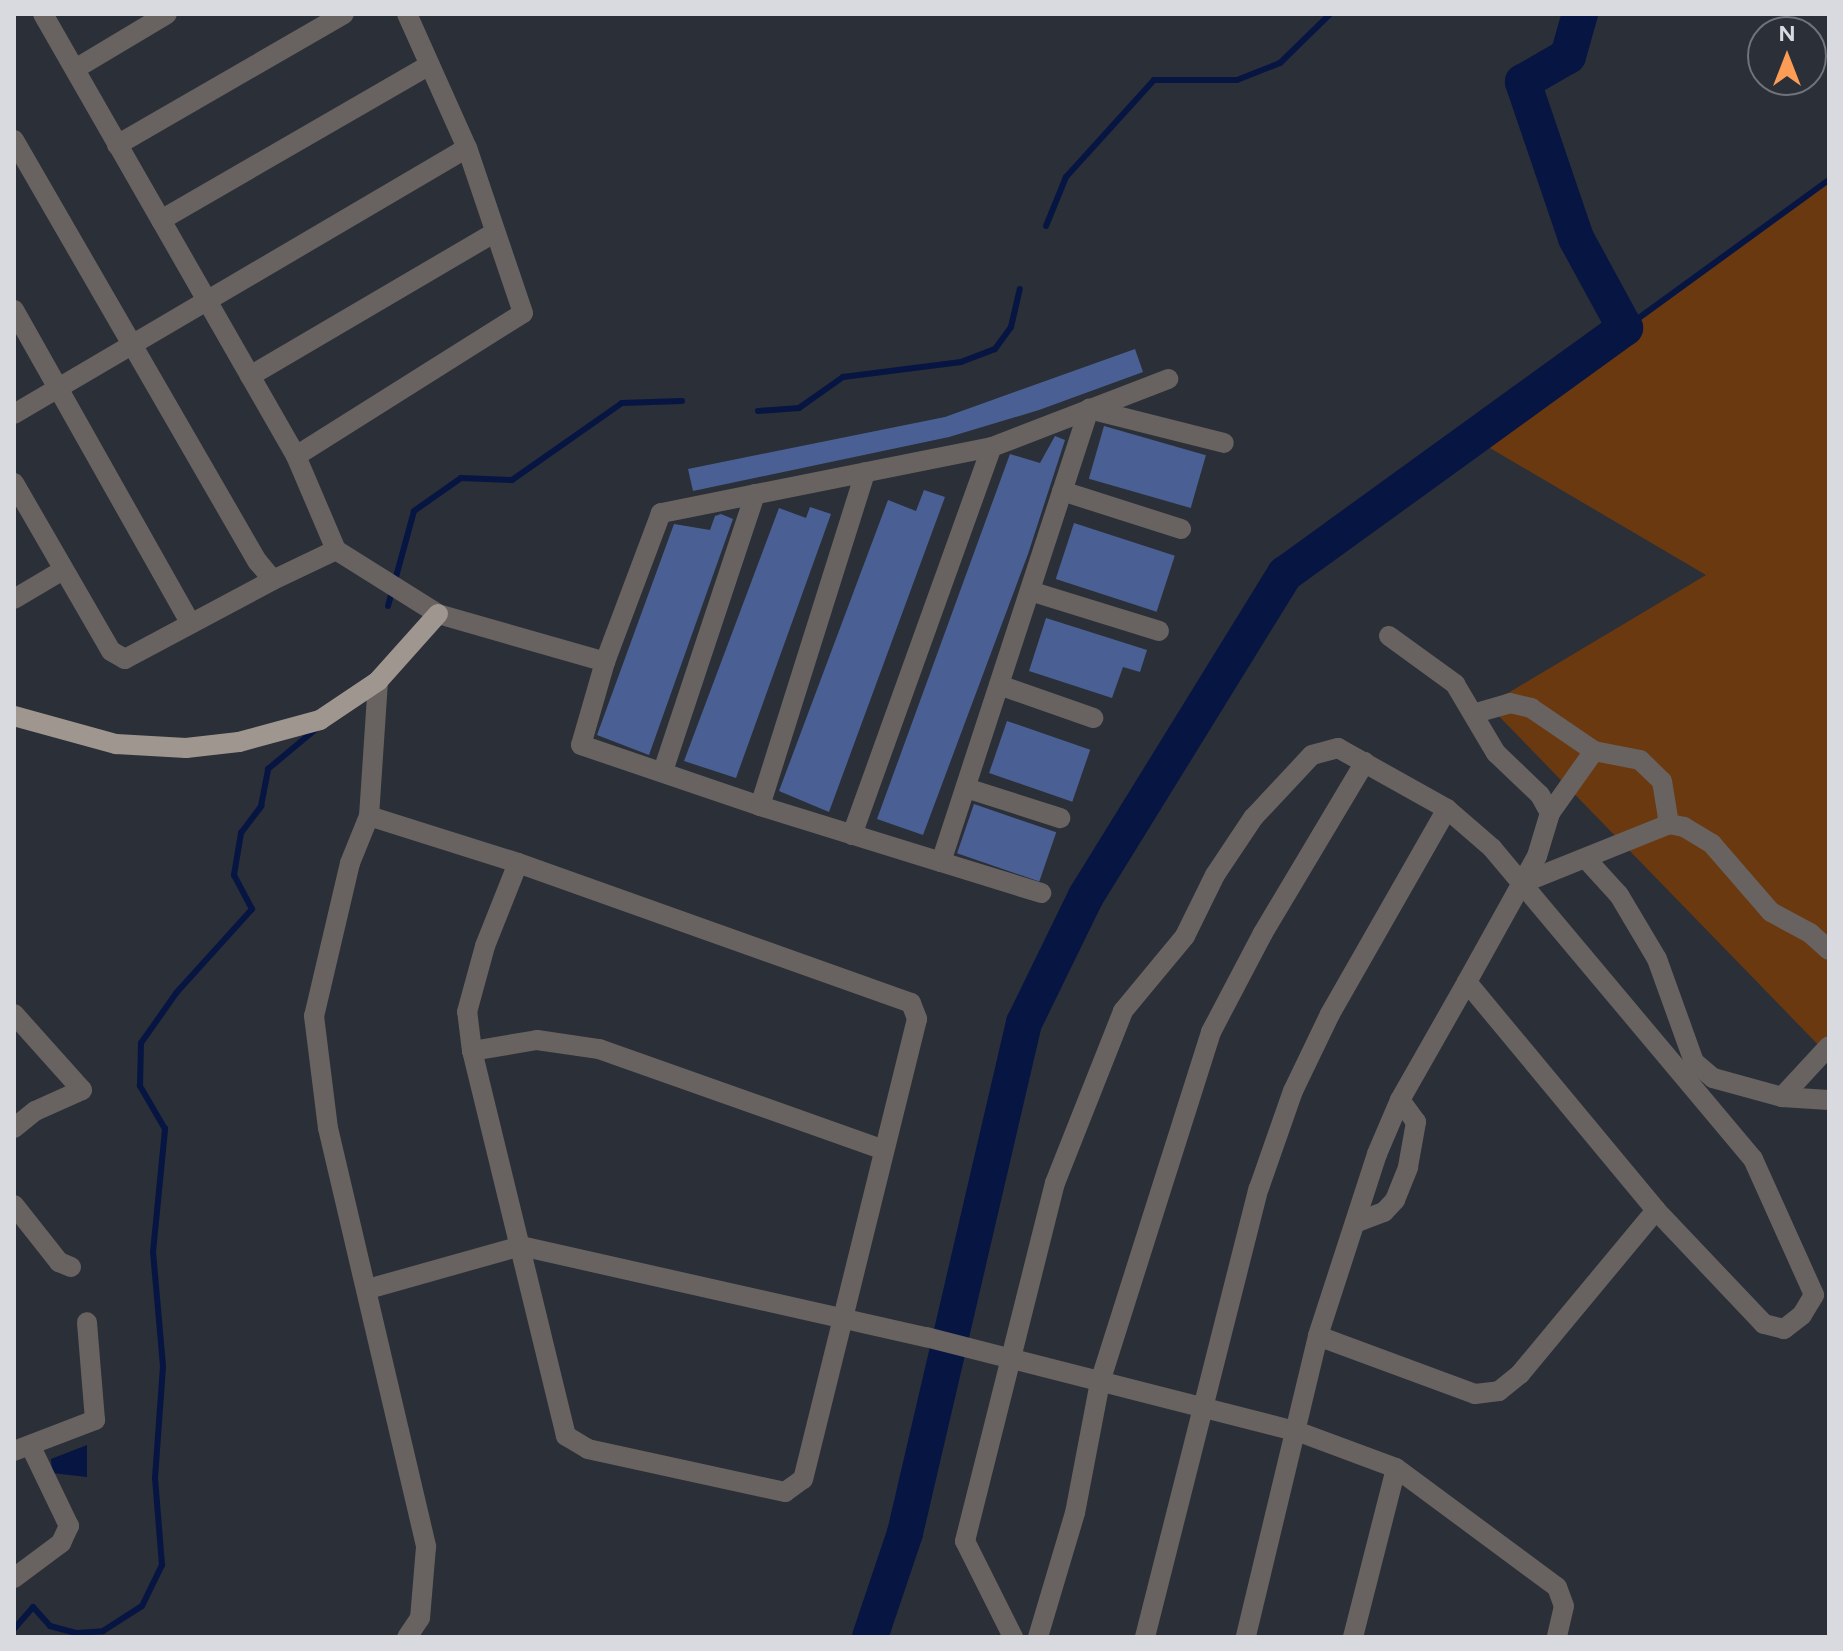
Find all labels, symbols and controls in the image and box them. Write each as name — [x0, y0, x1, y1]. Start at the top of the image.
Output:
north arrow — [1747, 16, 1827, 96]
text: N — [1778, 20, 1796, 47]

